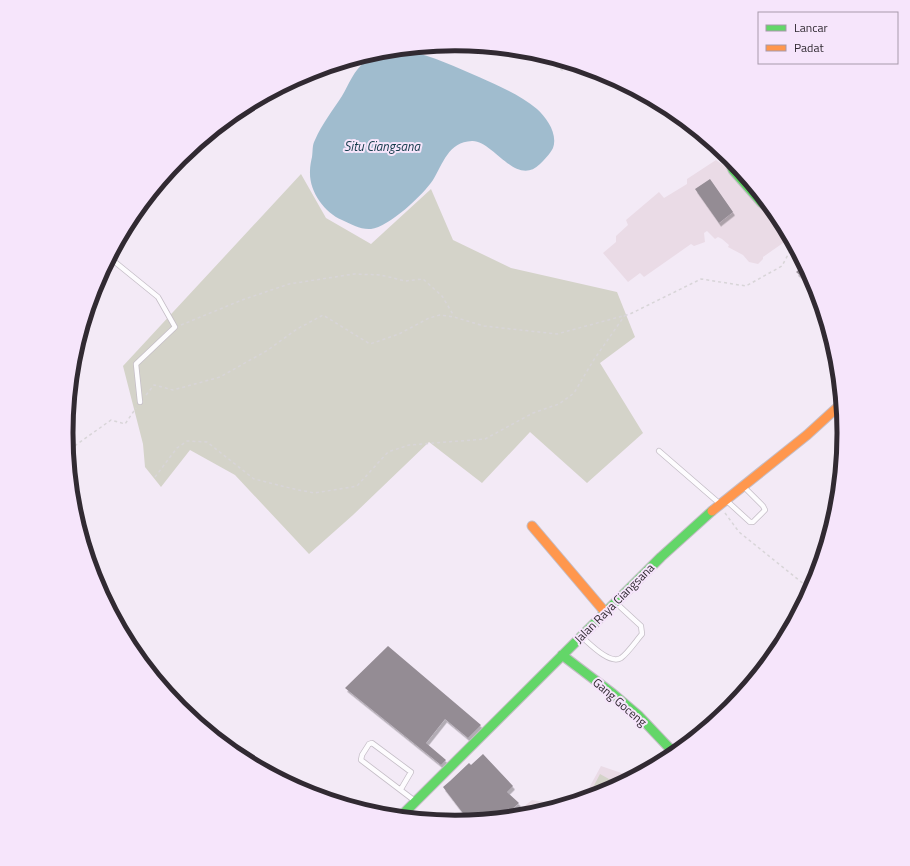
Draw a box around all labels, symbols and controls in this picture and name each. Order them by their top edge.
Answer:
legend [758,12,898,64]
text: Lancar [794,18,828,37]
text: Padat [794,38,824,57]
water label: Situ Ciangsana [344,136,421,156]
street label: Jalan Raya Ciangsana [569,558,659,648]
street label: Gang Goceng [589,673,651,731]

